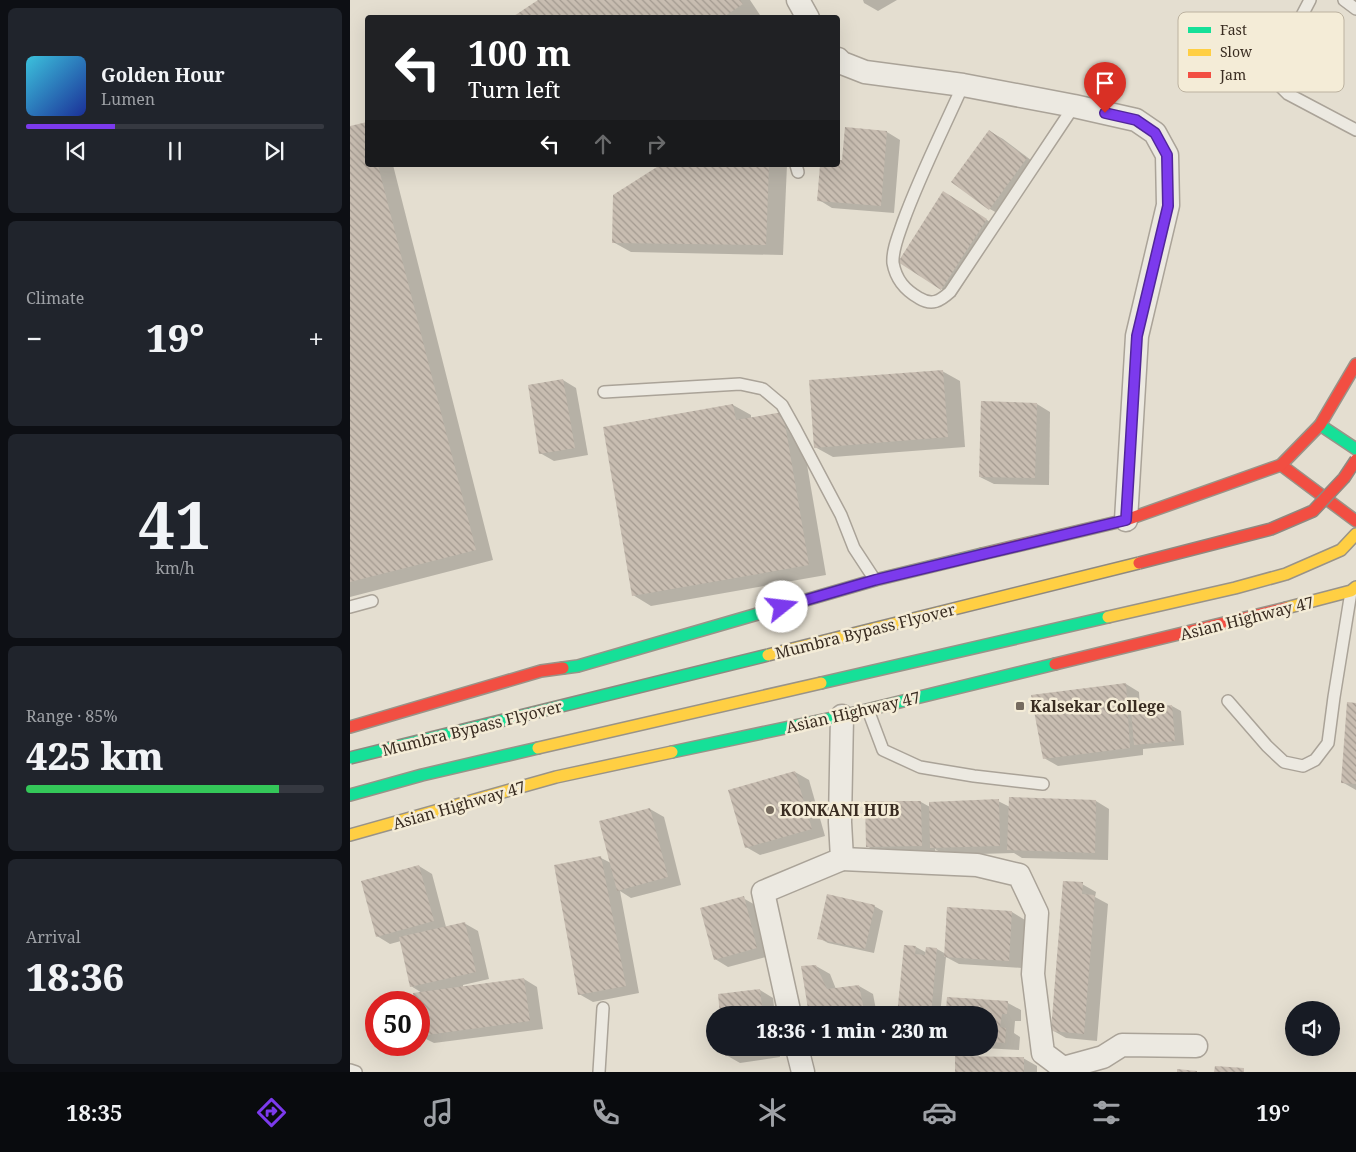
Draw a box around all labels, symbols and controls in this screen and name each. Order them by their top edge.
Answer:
legend [1178,12,1344,92]
text: Fast [1220,20,1247,39]
text: 100 m [468,29,571,76]
icon: left [385,35,450,100]
text: Slow [1220,42,1253,61]
text: Golden Hour [101,62,225,88]
pin [1084,62,1126,113]
text: Jam [1219,65,1246,84]
icon: arrive [1091,69,1119,97]
text: Turn left [468,74,560,104]
text: Lumen [101,88,155,110]
icon: left [536,130,564,158]
icon: ahead [589,130,617,158]
icon: right [642,130,670,158]
icon: previous [62,137,90,165]
icon: pause [161,137,189,165]
icon: next [260,137,288,165]
text: Climate [26,287,84,309]
text: 19° [146,311,204,363]
text: − [26,319,42,357]
text: + [308,319,324,357]
text: 41 [138,480,212,568]
text: km/h [155,557,195,579]
position arrow [755,580,807,632]
street label: Asian Highway 47 [1178,591,1316,645]
street label: Mumbra Bypass Flyover [773,598,958,664]
street label: Asian Highway 47 [784,686,922,738]
street label: Mumbra Bypass Flyover [380,695,565,761]
place label: Kalsekar College [1030,695,1165,717]
marker: Kalsekar College [1014,700,1026,712]
text: Range · 85% [26,705,118,727]
text: 425 km [26,729,164,781]
street label: Asian Highway 47 [390,775,528,834]
place label: KONKANI HUB [780,799,900,821]
marker: KONKANI HUB [764,804,776,816]
text: Arrival [26,926,81,948]
text: 18:36 [26,950,124,1002]
speed limit sign: 50 [365,991,430,1056]
map controls [1285,1001,1340,1056]
button: sound [1285,1001,1340,1056]
text: 18:36 · 1 min · 230 m [756,1018,948,1044]
icon: directions [254,1095,289,1130]
icon: music [421,1095,456,1130]
icon: phone [588,1095,623,1130]
icon: climate [755,1095,790,1130]
icon: car [922,1095,957,1130]
icon: filters [1089,1095,1124,1130]
text: 18:35 [66,1097,122,1127]
text: 19° [1256,1097,1290,1127]

